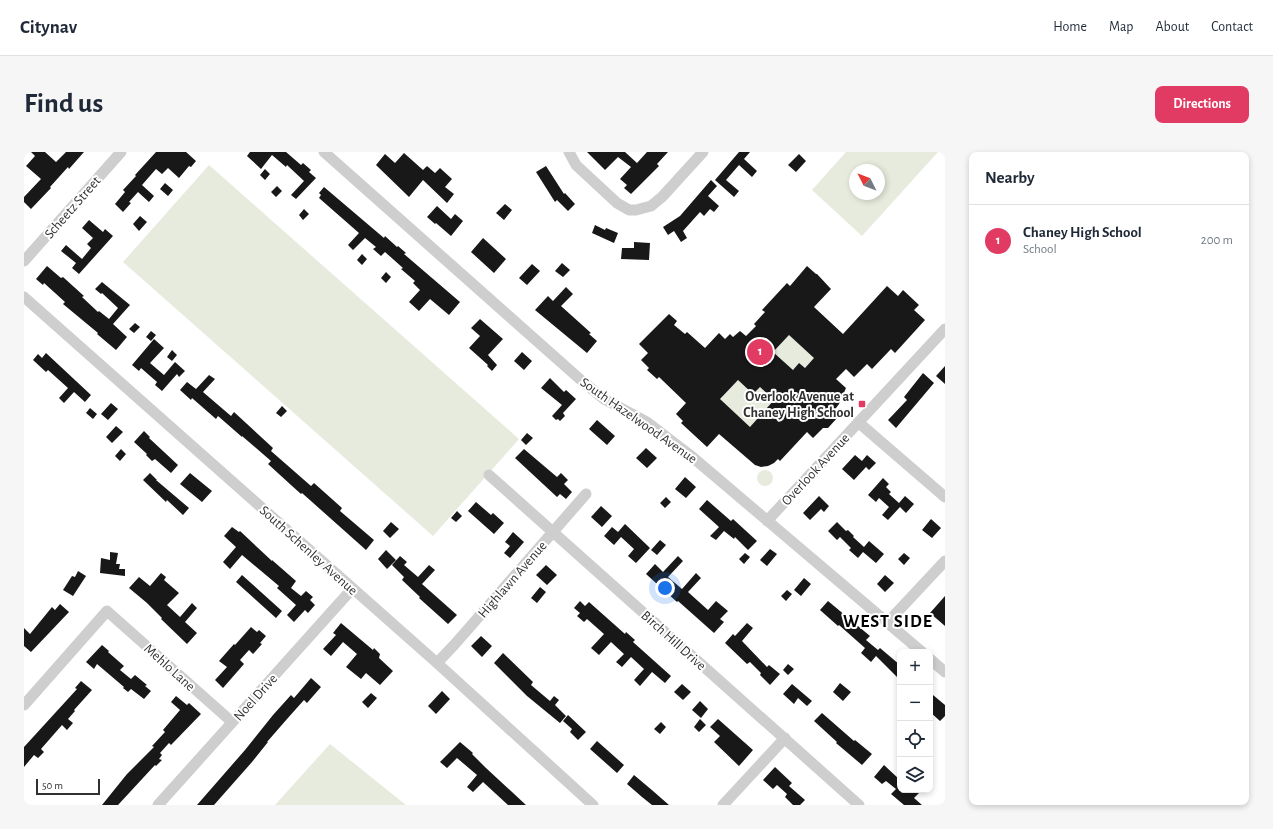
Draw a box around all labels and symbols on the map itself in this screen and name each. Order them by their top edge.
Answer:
north arrow [849,164,885,200]
street label: Scheetz Street [42,173,104,241]
pin: 1 [747,337,773,367]
street label: South Hazelwood Avenue [577,375,699,466]
place label: Overlook Avenue at Chaney High School [743,390,854,420]
marker: Overlook Avenue at Chaney High School [857,399,867,409]
street label: Overlook Avenue [779,431,852,508]
street label: South Schenley Avenue [257,503,360,598]
street label: Highlawn Avenue [476,539,550,621]
your location [655,578,675,598]
street label: Birch Hill Drive [638,608,708,673]
district label: WEST SIDE [843,613,933,631]
street label: Mehlo Lane [141,641,197,694]
street label: Noel Drive [231,672,280,724]
scale bar [36,777,100,796]

